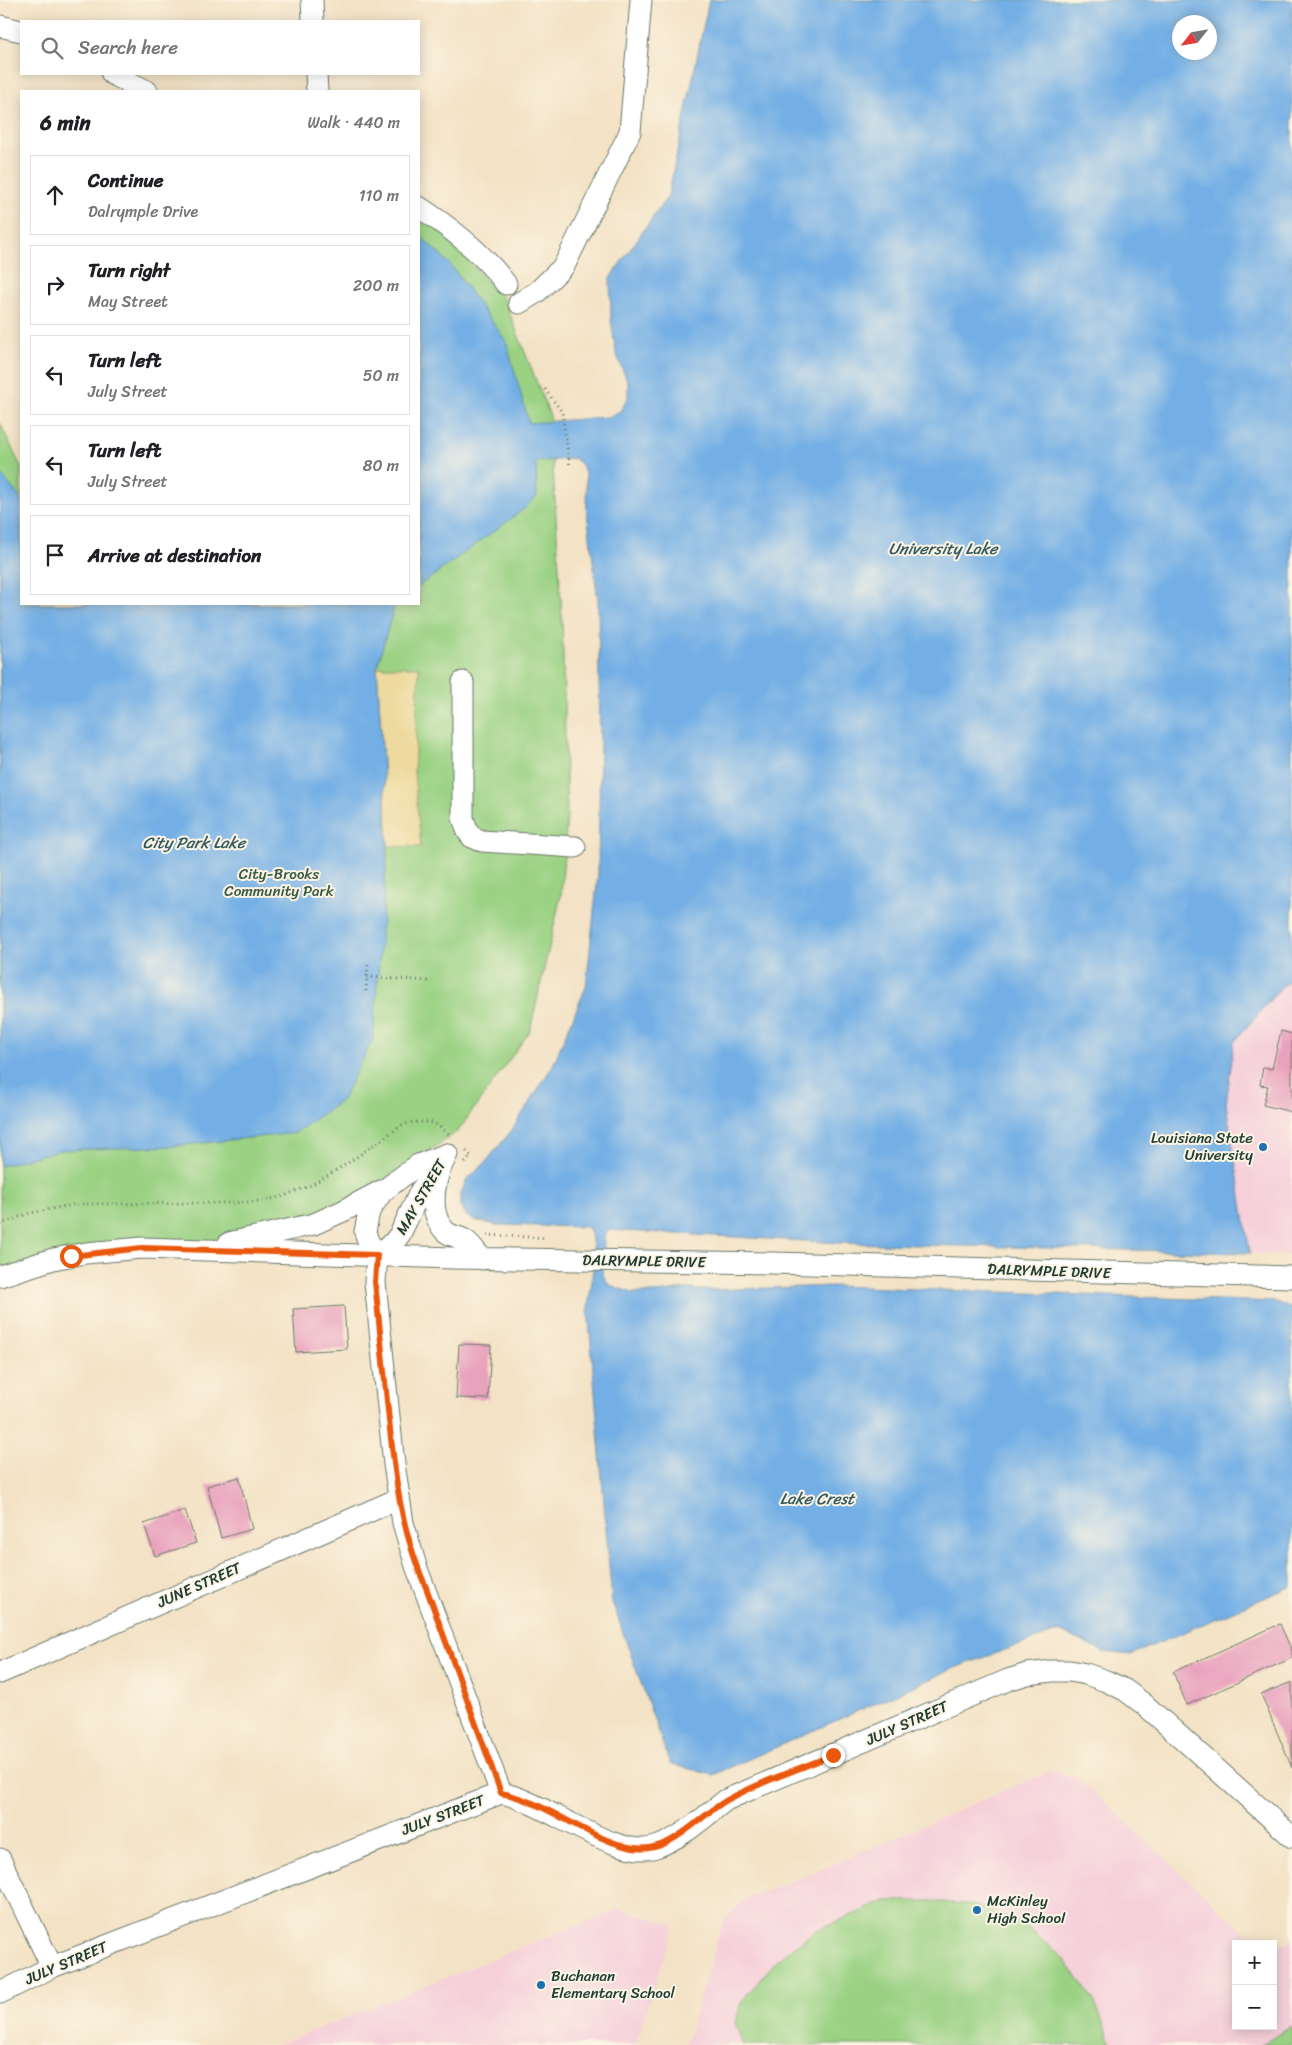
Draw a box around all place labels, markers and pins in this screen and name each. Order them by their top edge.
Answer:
place label: Louisiana State University [1151,1125,1253,1168]
marker: Louisiana State University [1257,1141,1269,1153]
place label: McKinley High School [987,1888,1066,1931]
marker: McKinley High School [971,1904,983,1916]
place label: Buchanan Elementary School [551,1963,676,2006]
marker: Buchanan Elementary School [535,1979,547,1991]

